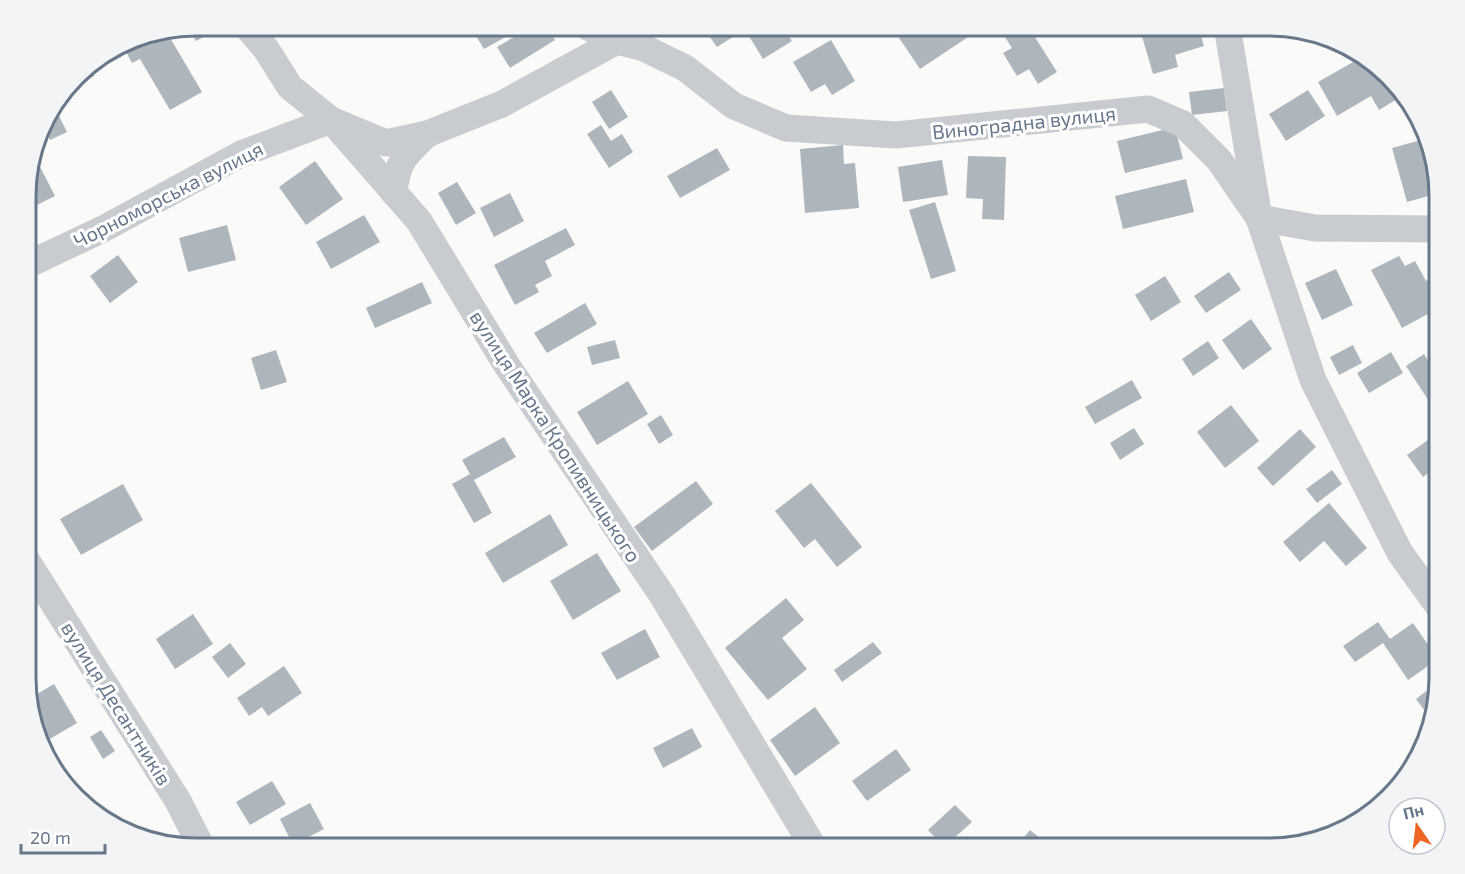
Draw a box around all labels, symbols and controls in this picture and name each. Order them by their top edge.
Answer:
street label: Виноградна вулиця [931,100,1117,145]
street label: Чорноморська вулиця [69,136,267,253]
street label: вулиця Марка Кропивницького [465,306,646,567]
street label: вулиця Десантників [56,617,177,790]
north arrow [1387,796,1447,856]
text: Пн [1401,799,1426,823]
scale bar [21,817,105,855]
text: 20 m [30,826,71,848]

